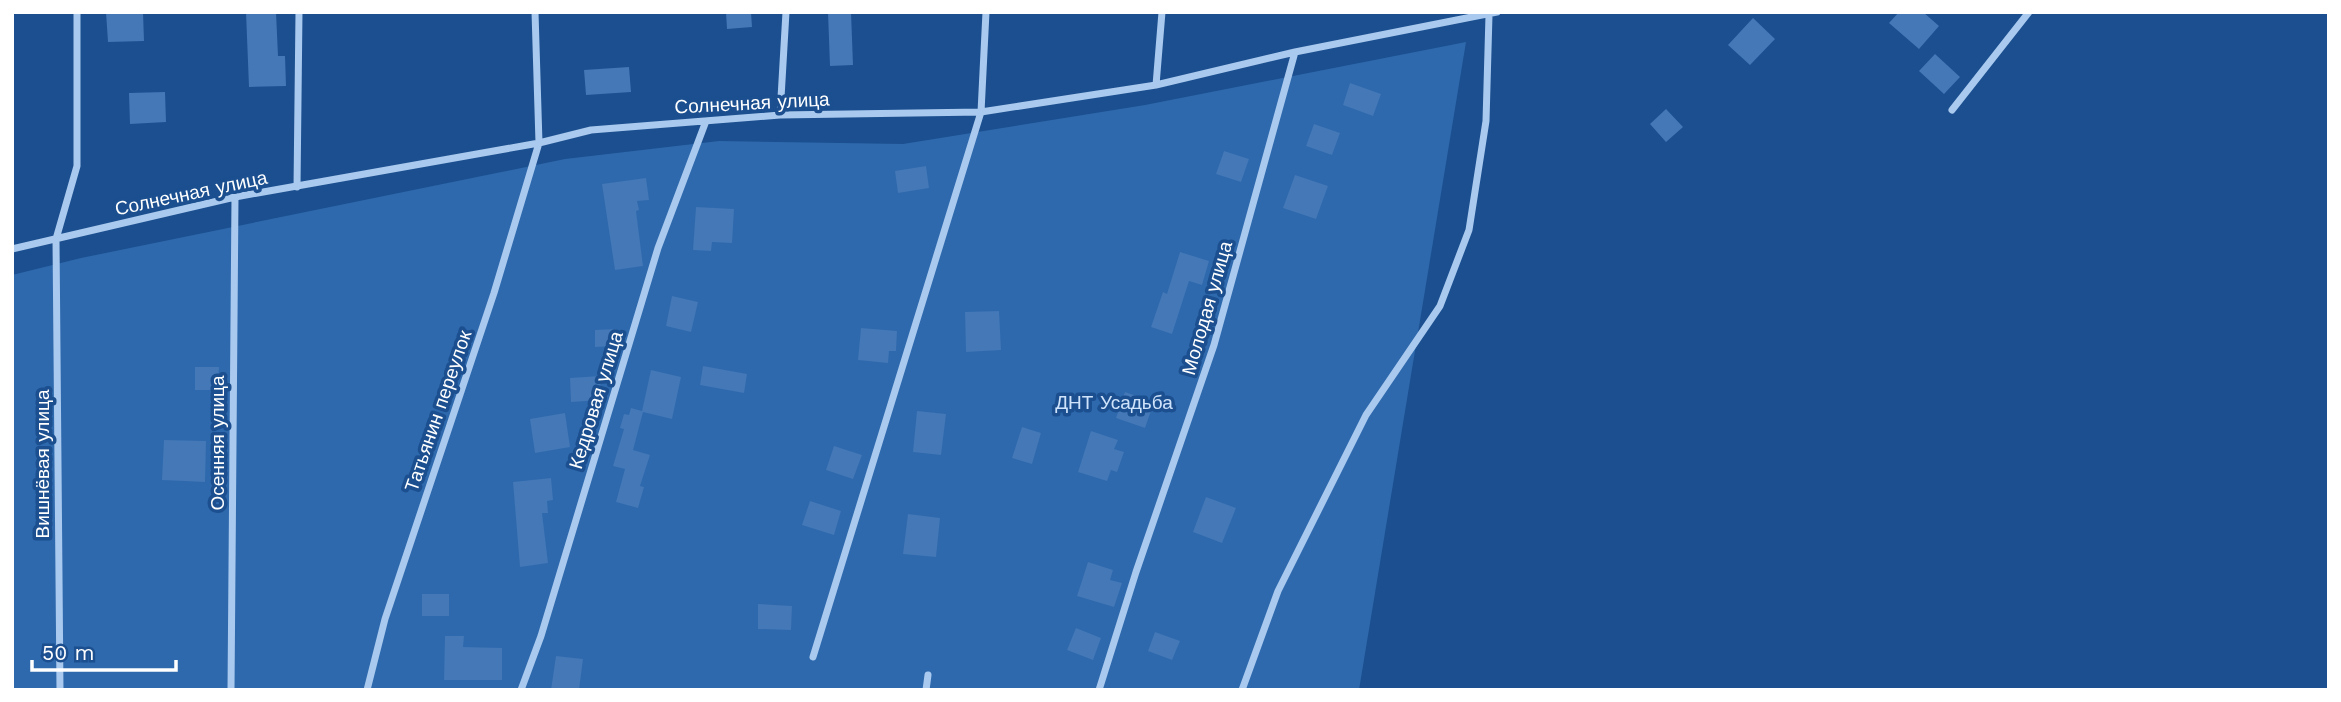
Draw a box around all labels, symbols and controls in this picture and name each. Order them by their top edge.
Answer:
street label: Солнечная улица [674,87,831,119]
street label: Солнечная улица [113,166,270,220]
street label: Молодая улица [1177,238,1237,378]
street label: Татьянин переулок [400,327,477,495]
street label: Кедровая улица [564,328,628,472]
street label: Осенняя улица [206,375,229,511]
street label: Вишнёвая улица [31,389,54,539]
park label: ДНТ Усадьба [1055,391,1173,414]
scale bar [32,628,175,672]
text: 50 m [42,640,94,665]

